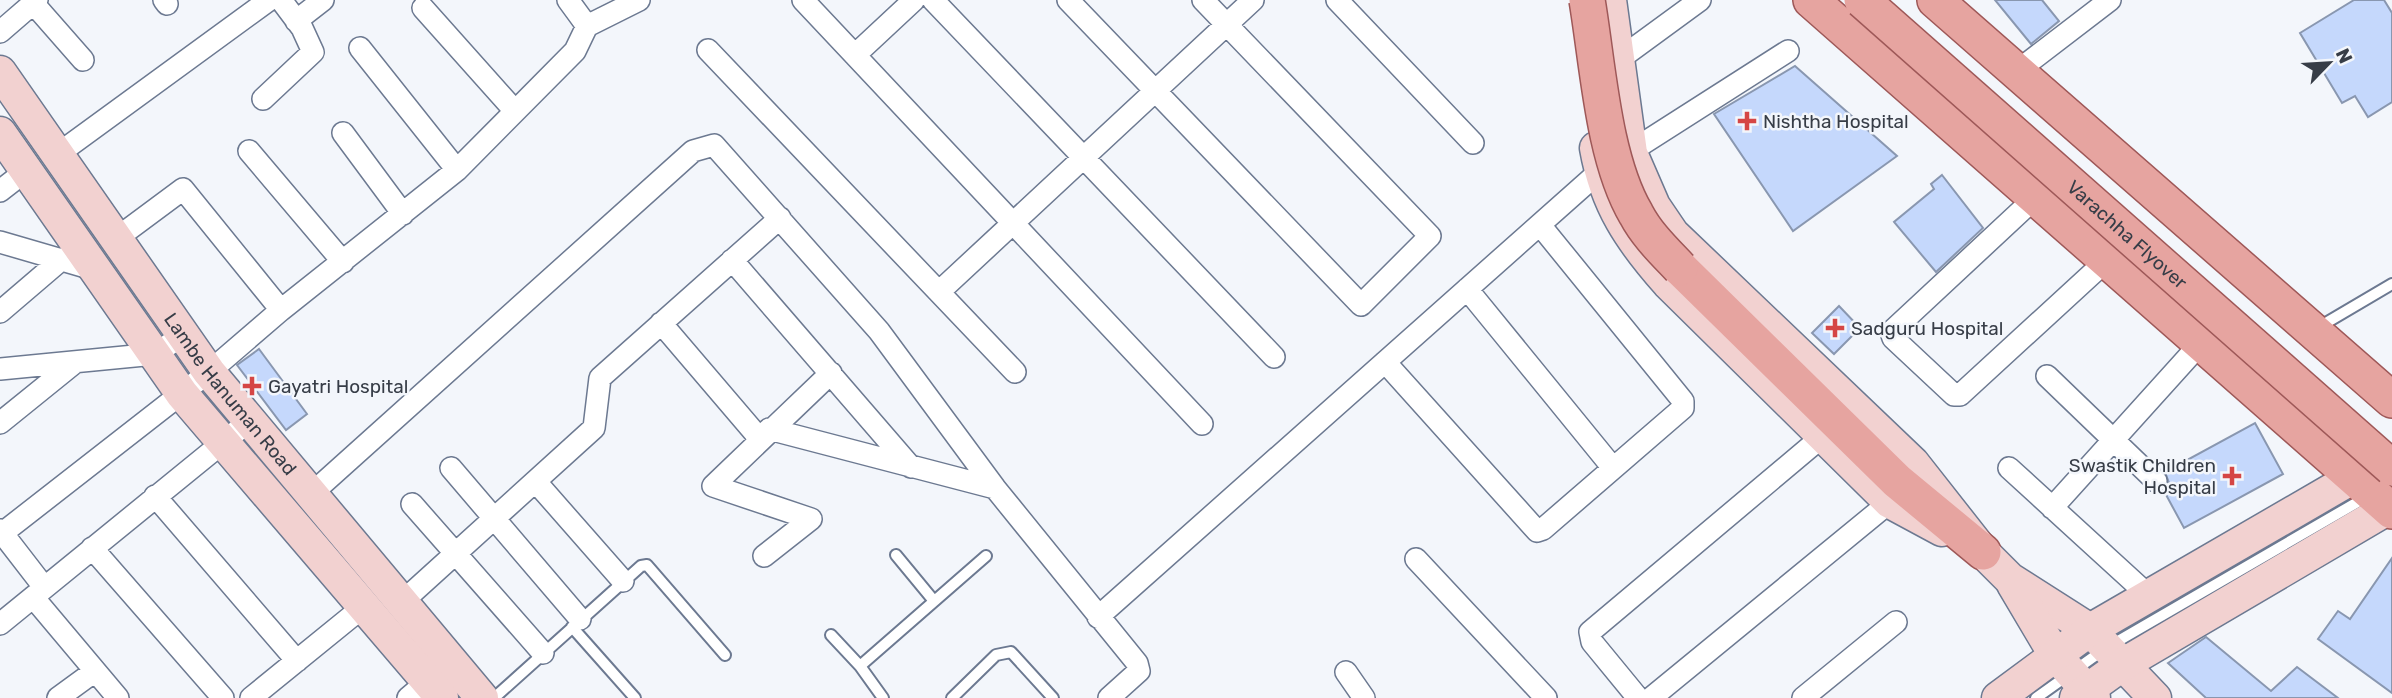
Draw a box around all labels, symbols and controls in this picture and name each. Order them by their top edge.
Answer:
north arrow [2294,28,2364,98]
text: N [2331,45,2357,67]
place label: Nishtha Hospital [1763,110,1909,133]
marker: Nishtha Hospital [1737,111,1757,131]
street label: Varachha Flyover [2062,175,2193,294]
street label: Lambe Hanuman Road [160,308,302,479]
place label: Sadguru Hospital [1851,317,2003,340]
marker: Sadguru Hospital [1825,318,1845,338]
place label: Gayatri Hospital [268,375,408,398]
marker: Gayatri Hospital [242,376,262,396]
place label: Swastik Children Hospital [2069,454,2216,499]
marker: Swastik Children Hospital [2222,466,2242,486]

